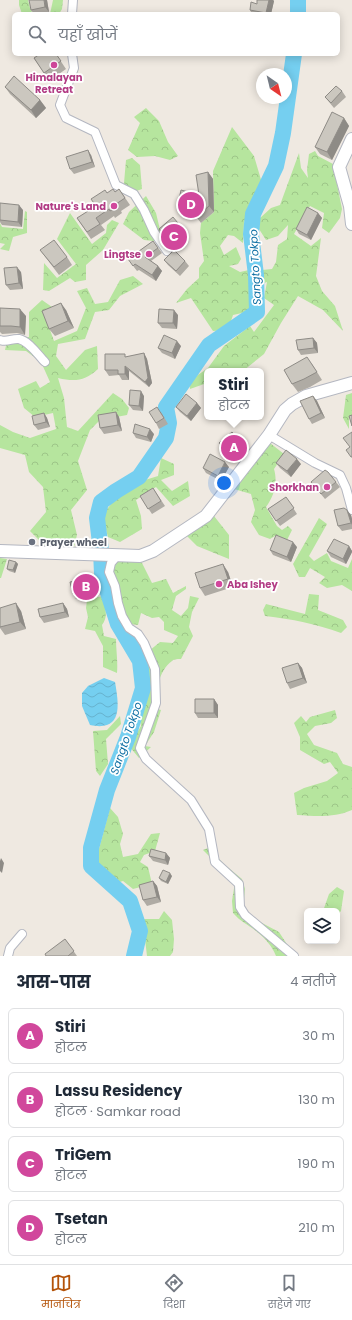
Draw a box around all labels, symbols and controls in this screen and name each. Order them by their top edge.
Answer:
search box [12,12,340,56]
icon: search [26,23,48,45]
text: यहाँ खोजें [58,24,117,45]
marker: Himalayan Retreat [49,60,59,70]
north arrow [256,68,292,104]
place label: Himalayan Retreat [25,70,83,97]
pin: D [178,190,204,220]
place label: Nature's Land [35,199,106,214]
marker: Nature's Land [109,201,119,211]
pin: C [161,222,187,252]
water label: Sangto Tokpo [245,229,265,305]
place label: Lingtse [104,247,141,262]
marker: Lingtse [144,249,154,259]
popup [204,368,264,420]
text: Stiri [218,374,249,395]
text: होटल [218,396,250,415]
pin: A [221,433,247,463]
your location [214,473,234,493]
place label: Shorkhan [269,480,319,495]
marker: Shorkhan [322,482,332,492]
place label: Prayer wheel [40,535,107,550]
marker: Prayer wheel [27,537,37,547]
pin: B [73,572,99,602]
place label: Aba Ishey [227,577,278,592]
marker: Aba Ishey [214,579,224,589]
water label: Sangto Tokpo [106,700,146,776]
map controls [304,908,340,944]
button: layers [304,908,340,944]
text: आस-पास [16,970,91,994]
text: 4 नतीजे [290,972,336,991]
text: Stiri [55,1016,86,1037]
text: A [25,1026,35,1045]
text: 30 m [302,1026,335,1045]
text: होटल [55,1038,87,1057]
text: Lassu Residency [55,1080,182,1101]
text: B [26,1090,34,1109]
text: 130 m [298,1090,335,1109]
text: होटल · Samkar road [55,1102,181,1121]
text: TriGem [55,1144,111,1165]
text: C [25,1154,35,1173]
text: 190 m [298,1154,335,1173]
text: होटल [55,1166,87,1185]
text: Tsetan [55,1208,108,1229]
text: D [25,1218,35,1237]
text: 210 m [298,1218,335,1237]
text: होटल [55,1230,87,1249]
tab: मानचित्र [41,1272,81,1313]
tab: दिशा [163,1272,185,1313]
tab: सहेजे गए [268,1272,311,1313]

